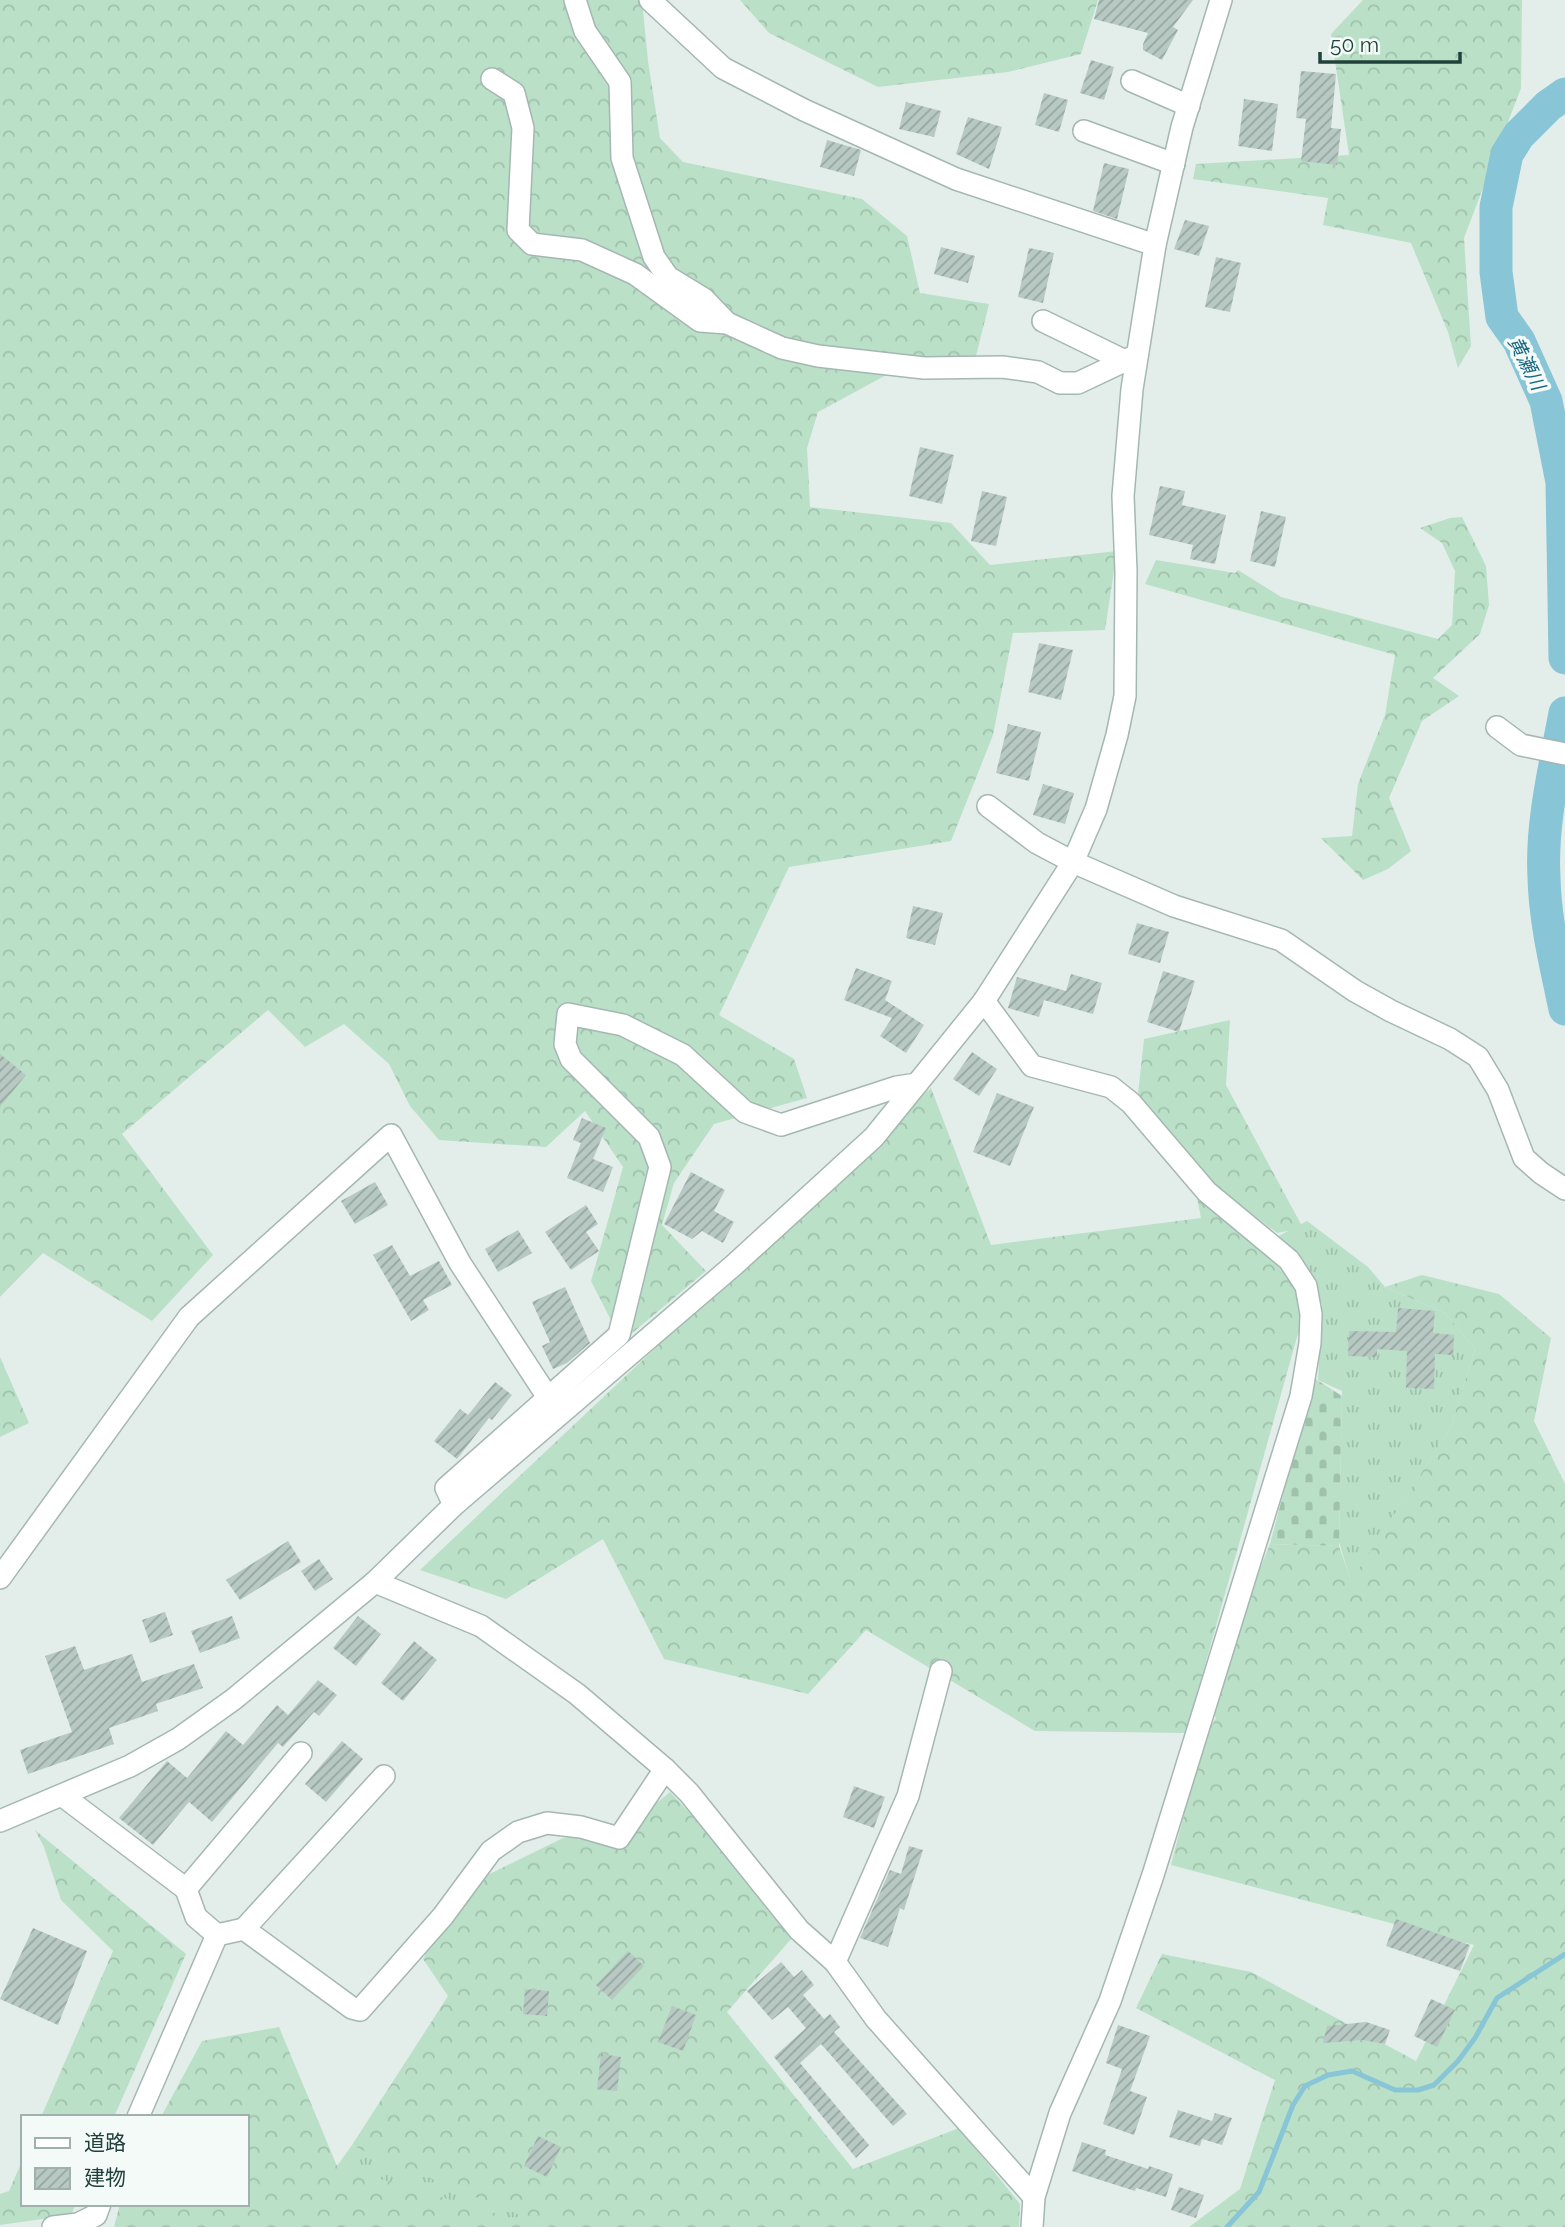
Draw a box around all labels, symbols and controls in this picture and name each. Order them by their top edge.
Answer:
scale bar [1320,21,1460,65]
text: 50 m [1330,32,1379,57]
water label: 黄瀬川 [1504,333,1551,395]
legend [21,2115,248,2206]
text: 道路 [84,2130,126,2155]
text: 建物 [84,2165,126,2190]

